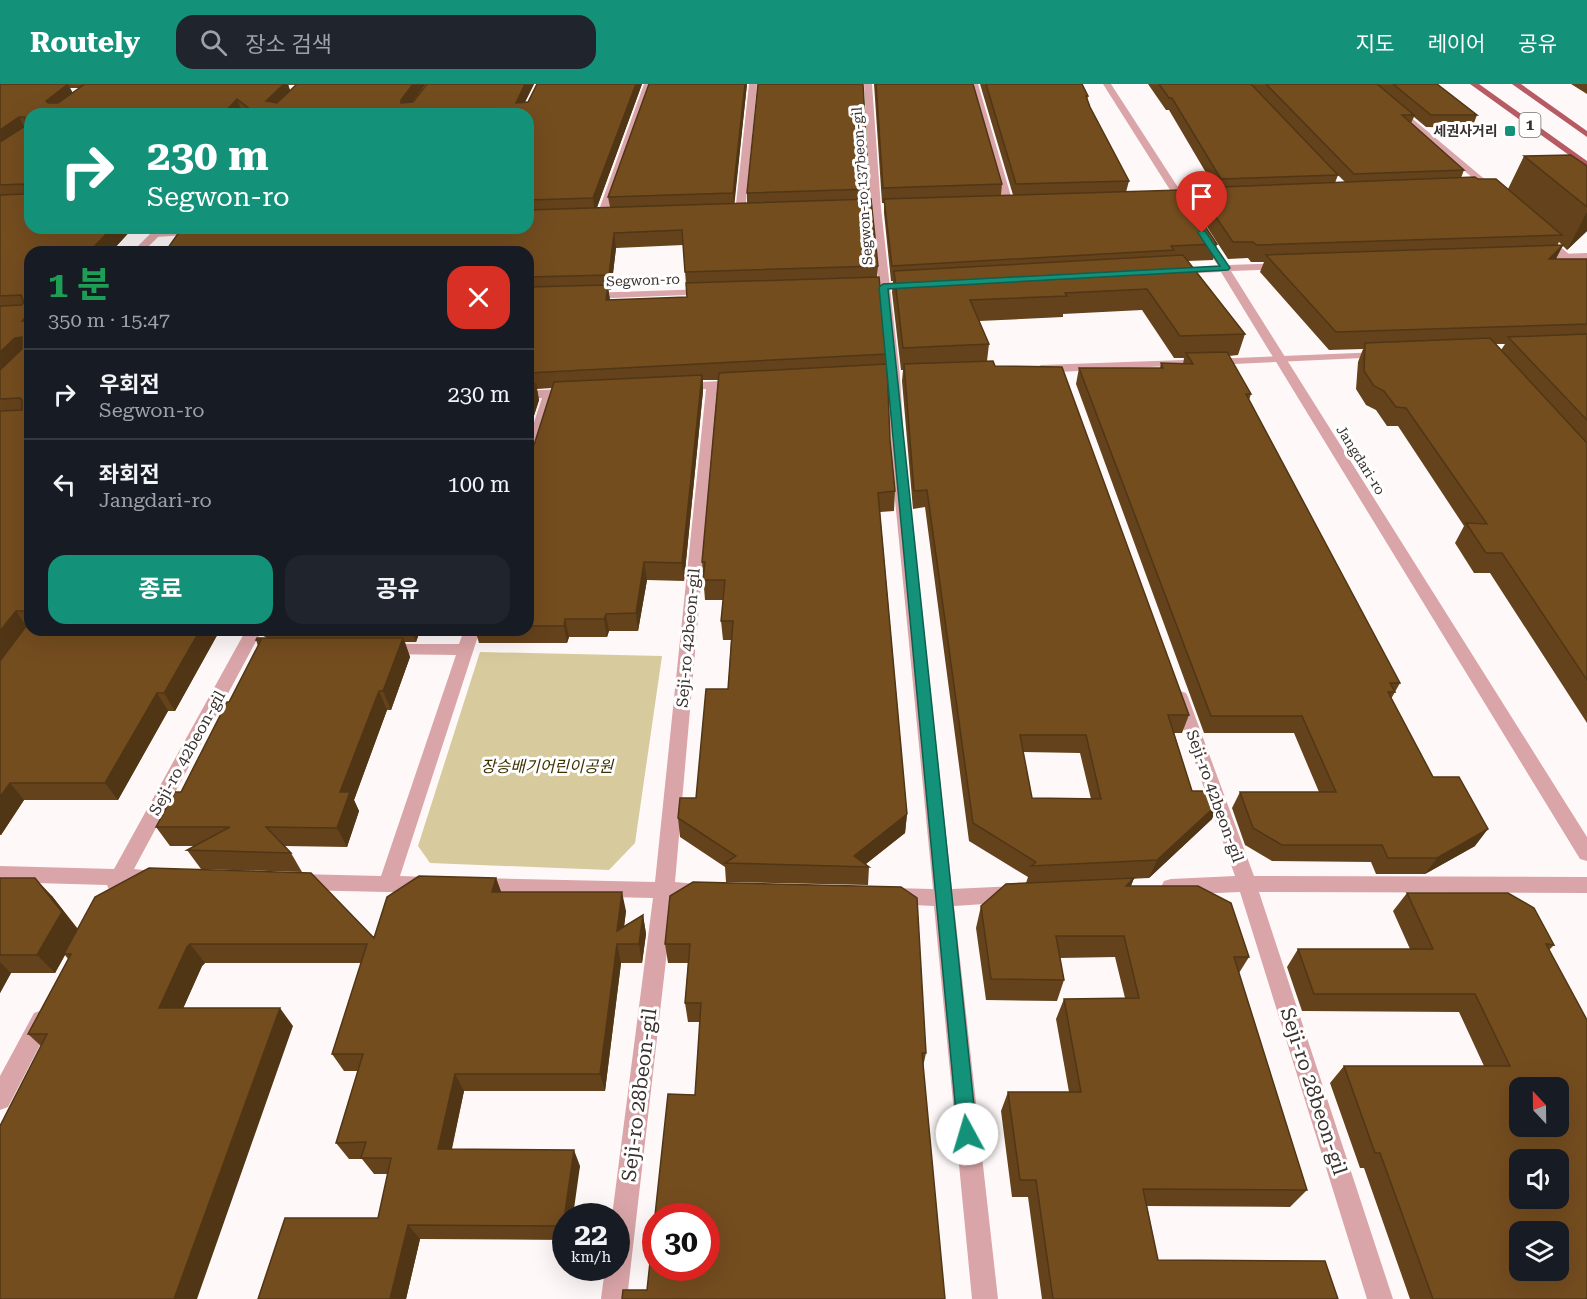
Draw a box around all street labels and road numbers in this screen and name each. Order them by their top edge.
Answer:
street label: Segwon-ro 137beon-gil [848,106,876,266]
road number: 1 [1520,113,1540,137]
street label: Segwon-ro [606,271,680,289]
street label: Jangdari-ro [1333,422,1389,498]
street label: Seji-ro 42beon-gil [672,568,704,708]
street label: Seji-ro 42beon-gil [145,687,229,819]
street label: Seji-ro 42beon-gil [1182,727,1248,865]
street label: Seji-ro 28beon-gil [1276,1004,1352,1178]
street label: Seji-ro 28beon-gil [616,1007,662,1183]

